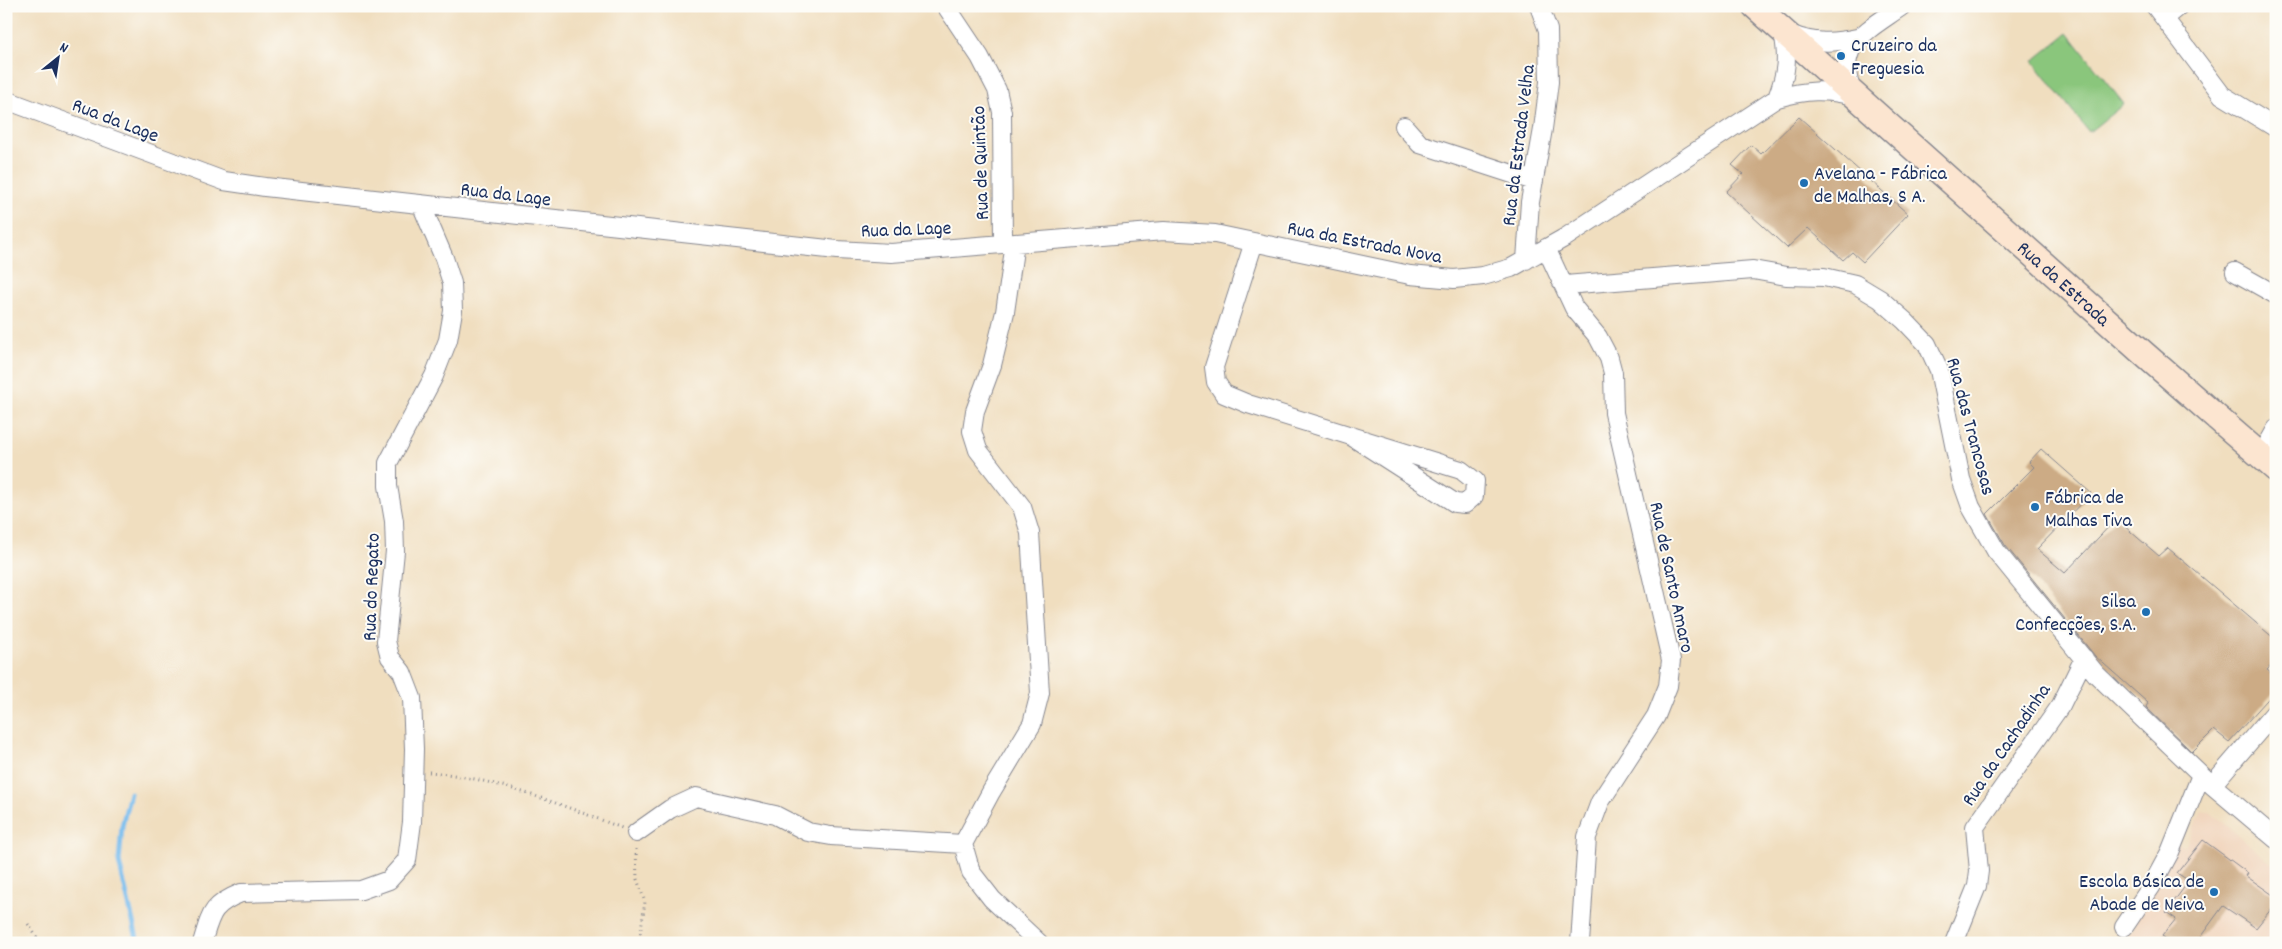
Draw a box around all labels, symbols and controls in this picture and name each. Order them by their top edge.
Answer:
north arrow [32,32,82,82]
place label: Cruzeiro da Freguesia [1851,33,1937,84]
text: N [56,38,72,59]
marker: Cruzeiro da Freguesia [1835,50,1847,62]
street label: Rua da Estrada Velha [1496,62,1544,228]
street label: Rua da Lage [68,92,163,151]
street label: Rua de Quintão [966,105,998,221]
place label: Avelana - Fábrica de Malhas, S A. [1814,161,1947,212]
street label: Rua da Lage [459,177,553,215]
marker: Avelana - Fábrica de Malhas, S A. [1798,177,1810,189]
street label: Rua da Lage [860,215,952,247]
street label: Rua da Estrada Nova [1285,215,1445,273]
street label: Rua da Estrada [2010,236,2115,335]
street label: Rua das Trancosas [1937,355,2001,499]
place label: Fábrica de Malhas Tiva [2045,485,2132,536]
street label: Rua de Santo Amaro [1640,500,1700,656]
marker: Fábrica de Malhas Tiva [2029,501,2041,513]
street label: Rua do Regato [357,532,389,642]
place label: Silsa Confecções, S.A. [2015,589,2137,640]
marker: Silsa Confecções, S.A. [2140,606,2152,618]
street label: Rua da Cachadinha [1956,678,2059,813]
place label: Escola Básica de Abade de Neiva [2079,869,2205,920]
marker: Escola Básica de Abade de Neiva [2208,886,2220,898]

